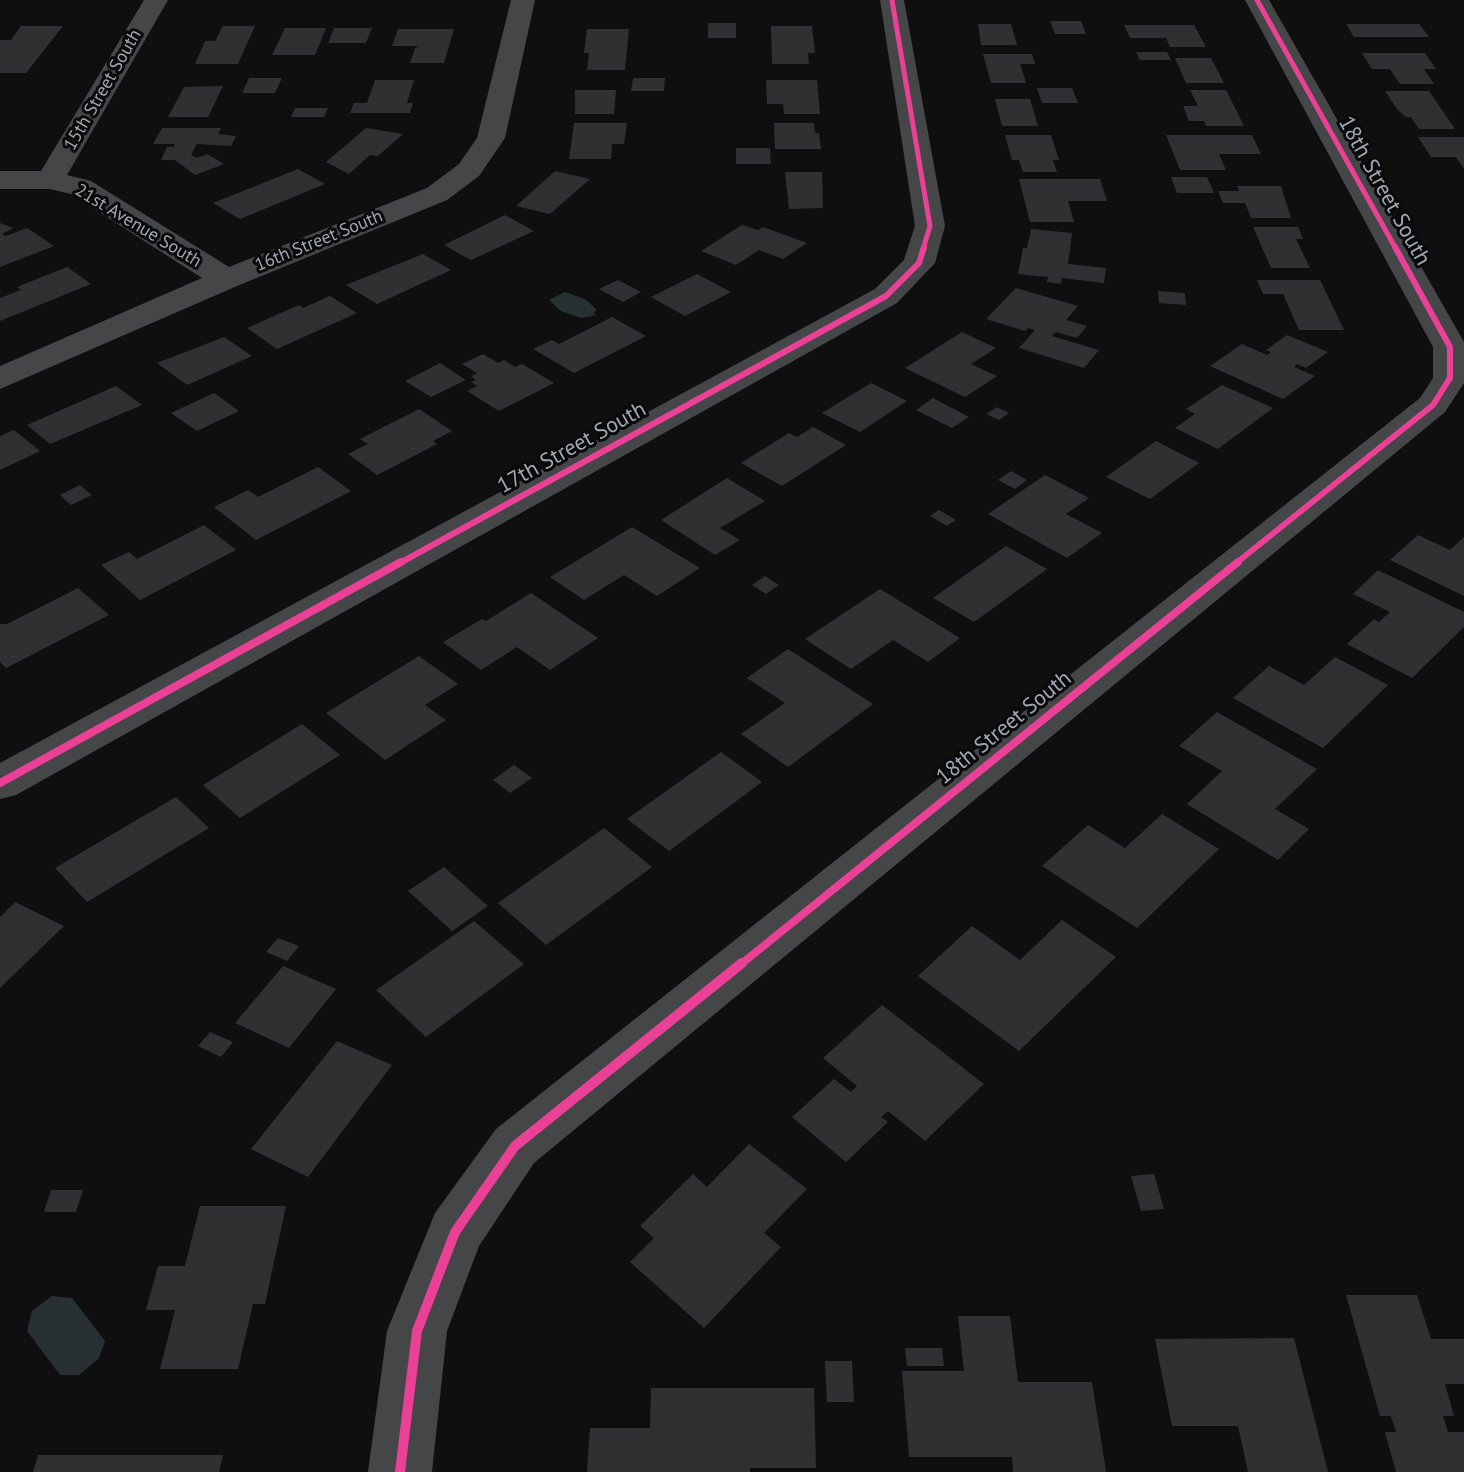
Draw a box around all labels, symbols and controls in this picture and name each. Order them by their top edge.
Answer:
street label: 15th Street South [60,26,146,154]
street label: 18th Street South [1332,112,1436,270]
street label: 21st Avenue South [71,180,205,272]
street label: 16th Street South [252,206,386,276]
street label: 17th Street South [493,396,651,500]
street label: 18th Street South [931,665,1077,791]

